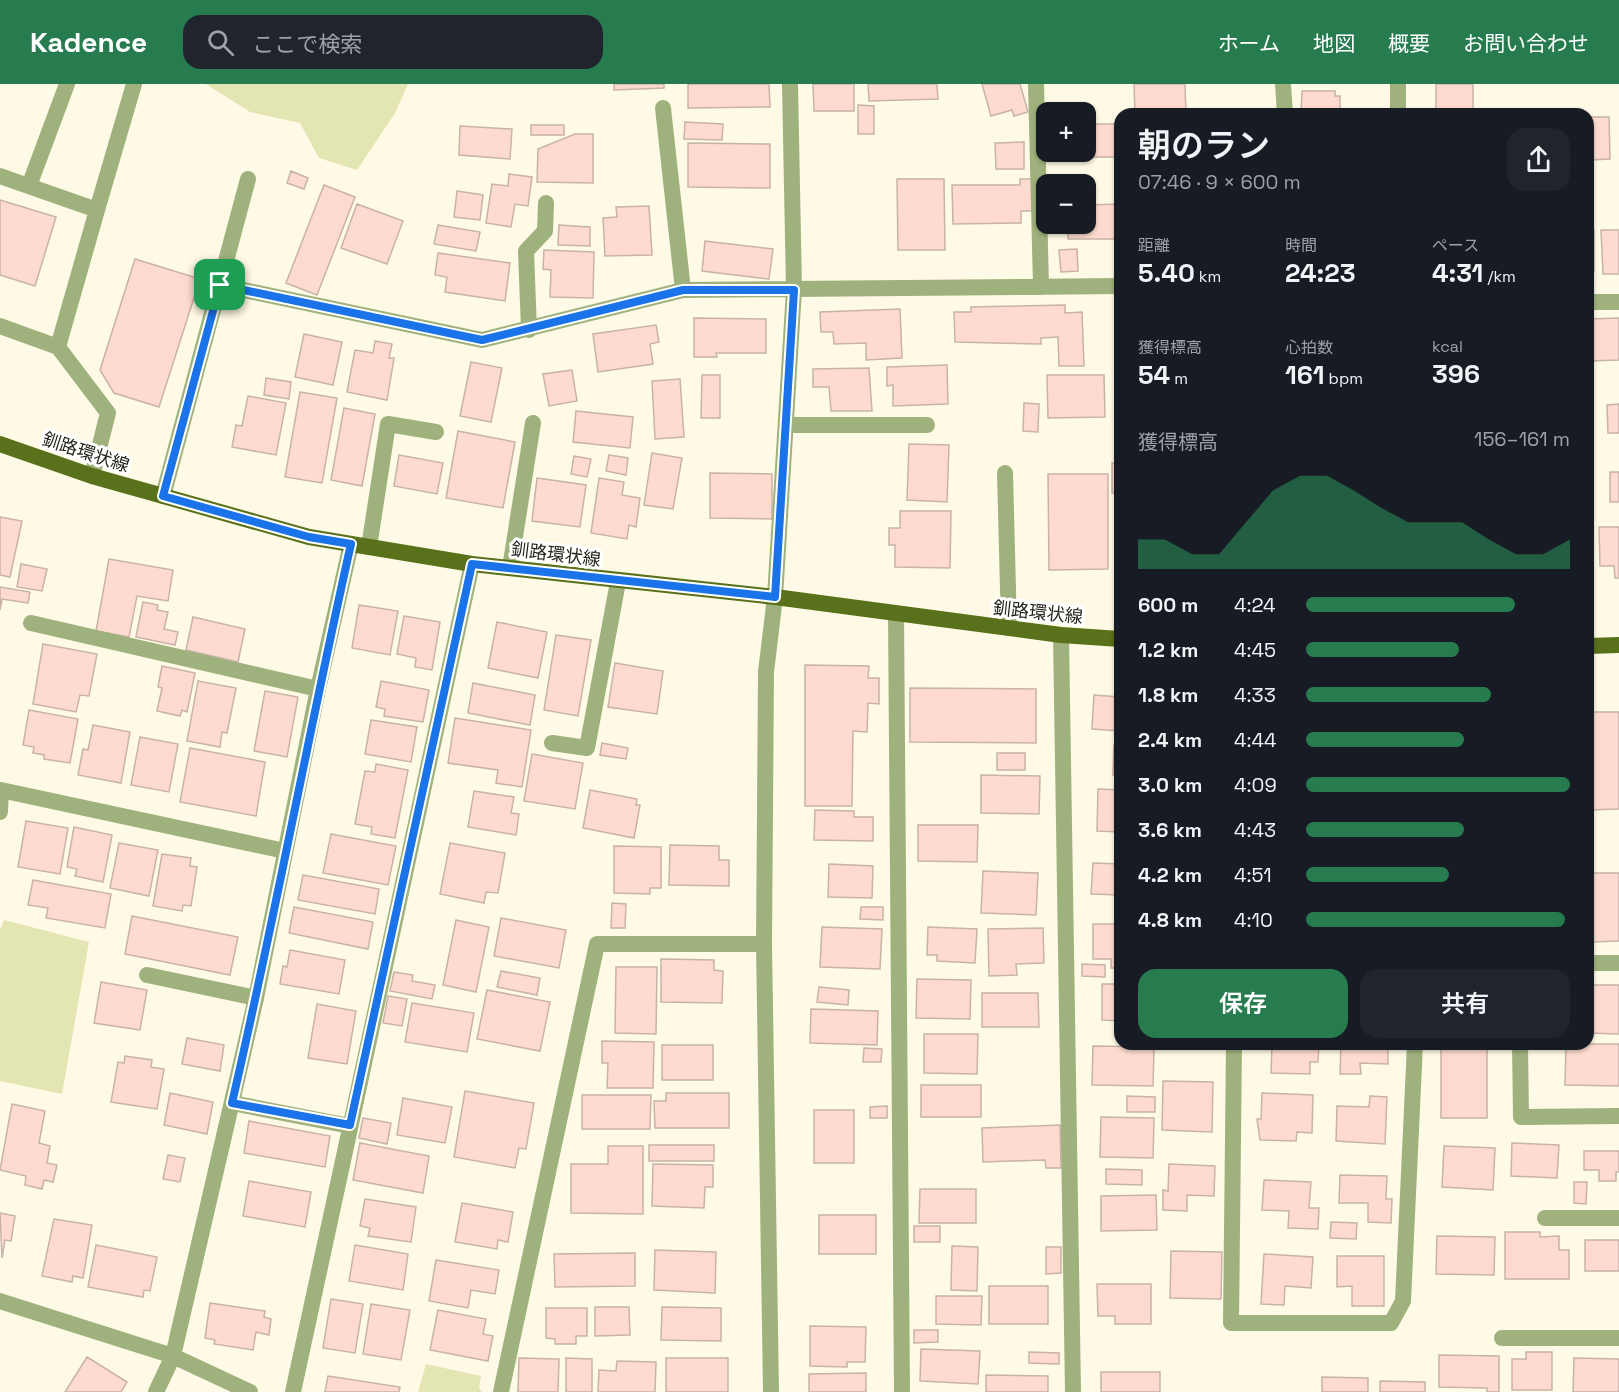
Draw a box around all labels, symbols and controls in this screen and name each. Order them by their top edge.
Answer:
search box [183,15,603,69]
text: Kadence [30,24,147,60]
icon: search [204,26,237,59]
text: ここで検索 [252,30,362,58]
text: ホーム [1218,30,1280,57]
text: 地図 [1313,30,1355,57]
text: 概要 [1388,30,1430,57]
text: お問い合わせ [1463,30,1589,57]
map controls [1036,102,1096,234]
button: + [1036,102,1096,162]
text: 朝のラン [1138,125,1270,167]
button: share [1507,128,1570,191]
text: 07:46 · 9 × 600 m [1138,169,1301,195]
button: − [1036,174,1096,234]
text: 距離 [1138,235,1170,256]
text: 時間 [1285,235,1317,256]
text: ペース [1432,235,1479,256]
text: 5.40 [1138,256,1195,290]
text: 24:23 [1285,256,1356,290]
text: 4:31 [1432,256,1483,290]
pin [194,259,245,310]
text: km [1195,266,1221,287]
text: /km [1483,266,1516,287]
icon: arrive [203,268,236,301]
text: kcal [1432,336,1463,357]
text: 獲得標高 [1138,337,1202,358]
text: 心拍数 [1285,337,1333,358]
text: 396 [1432,357,1480,391]
text: 54 [1138,358,1170,392]
text: 161 [1285,358,1324,392]
text: m [1170,368,1188,389]
text: bpm [1324,368,1363,389]
text: 156–161 m [1474,426,1570,452]
street label: 釧路環状線 [40,427,132,477]
text: 獲得標高 [1138,429,1218,455]
street label: 釧路環状線 [510,537,602,571]
text: 600 m [1138,592,1198,618]
text: 4:24 [1234,592,1276,618]
street label: 釧路環状線 [992,596,1084,628]
text: 1.2 km [1138,637,1198,663]
text: 4:45 [1234,637,1276,663]
text: 1.8 km [1138,682,1198,708]
text: 4:33 [1234,682,1276,708]
text: 2.4 km [1138,727,1202,753]
text: 4:44 [1234,727,1277,753]
text: 3.0 km [1138,772,1202,798]
text: 4:09 [1234,772,1277,798]
text: 3.6 km [1138,817,1202,843]
text: 4:43 [1234,817,1276,843]
text: 4.2 km [1138,862,1202,888]
text: 4:51 [1234,862,1272,888]
text: 4.8 km [1138,907,1202,933]
text: 4:10 [1234,907,1273,933]
button: 保存 [1138,969,1348,1038]
button: 共有 [1360,969,1570,1038]

